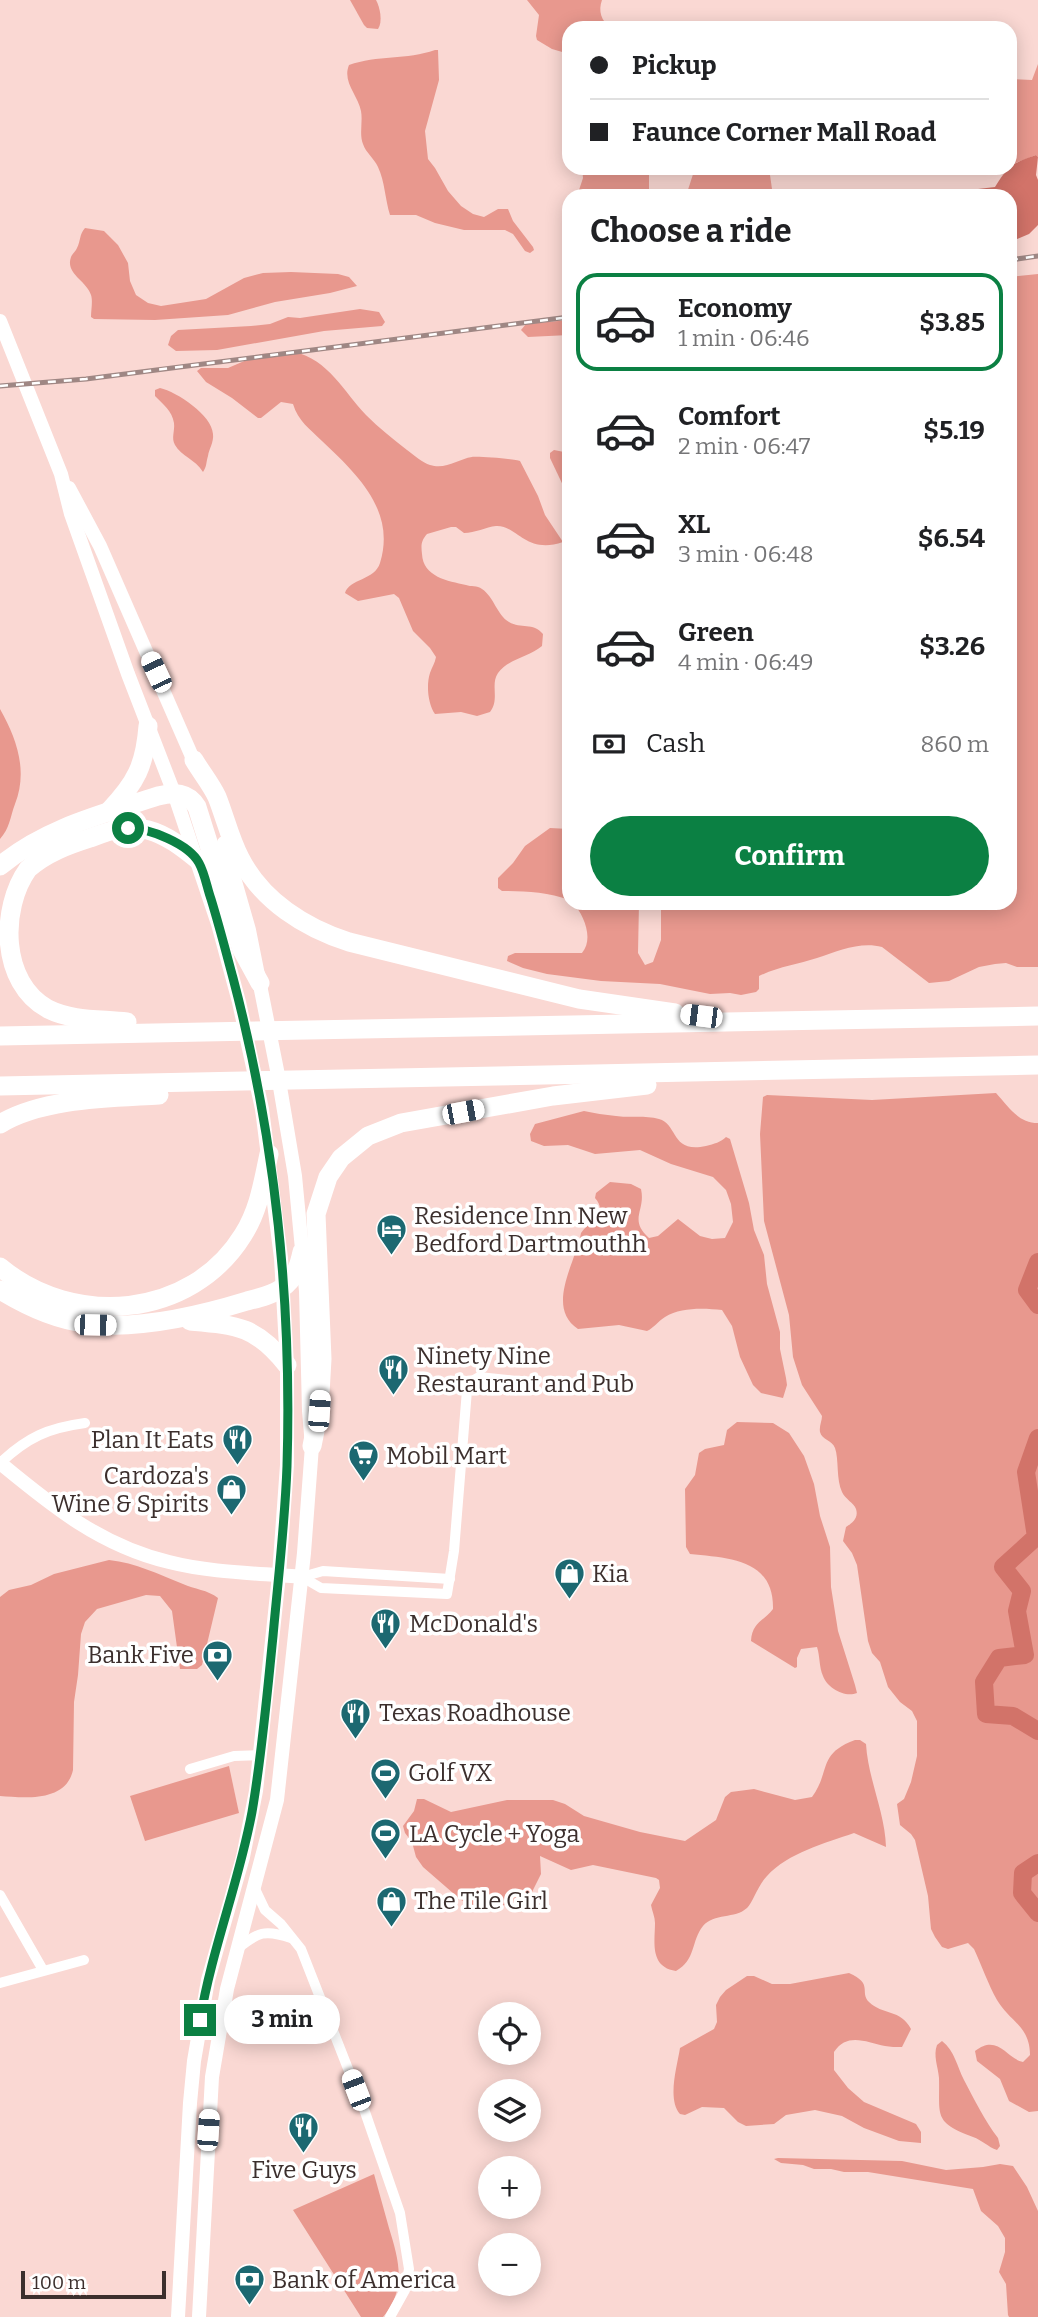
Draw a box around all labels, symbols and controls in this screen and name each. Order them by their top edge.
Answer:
text: Pickup [632,50,717,81]
text: Faunce Corner Mall Road [632,117,936,148]
text: Choose a ride [590,212,791,250]
icon: car [594,291,657,354]
text: Economy [678,293,792,324]
text: $3.85 [919,307,985,338]
text: 1 min · 06:46 [678,324,809,352]
icon: car [594,399,657,462]
text: Comfort [678,401,781,432]
text: $5.19 [923,415,985,446]
text: 2 min · 06:47 [678,432,810,460]
icon: car [594,507,657,570]
text: XL [678,509,710,540]
text: $6.54 [918,523,985,554]
text: 3 min · 06:48 [678,540,813,568]
icon: car [594,615,657,678]
text: Green [678,617,754,648]
text: $3.26 [919,631,985,662]
text: 4 min · 06:49 [678,648,813,676]
car [138,649,175,695]
icon: cash [590,725,628,763]
text: Cash [646,728,705,759]
text: 860 m [920,730,989,758]
route start [112,812,144,844]
button: Confirm [590,816,989,896]
car [679,1003,724,1029]
car [441,1098,486,1126]
place label: Residence Inn New Bedford Dartmouthh [414,1202,647,1258]
hotel icon: Residence Inn New Bedford Dartmouthh [374,1213,408,1257]
car [74,1314,117,1336]
place label: Ninety Nine Restaurant and Pub [416,1342,634,1398]
restaurant icon: Ninety Nine Restaurant and Pub [376,1353,410,1397]
car [308,1389,331,1433]
restaurant icon: Plan It Eats [220,1423,254,1467]
place label: Plan It Eats [91,1426,214,1454]
supermarket icon: Mobil Mart [346,1439,380,1483]
place label: Mobil Mart [386,1442,507,1470]
place label: Cardoza's Wine & Spirits [51,1462,209,1518]
shop icon: Cardoza's Wine & Spirits [215,1473,249,1517]
shop icon: Kia [552,1557,586,1601]
place label: Kia [592,1560,629,1588]
restaurant icon: McDonald's [369,1607,403,1651]
place label: McDonald's [409,1610,538,1638]
bank icon: Bank Five [200,1638,234,1682]
place label: Bank Five [87,1641,194,1669]
restaurant icon: Texas Roadhouse [339,1696,373,1740]
place label: Texas Roadhouse [379,1699,571,1727]
sports icon: Golf VX [368,1756,402,1800]
place label: Golf VX [408,1759,493,1787]
sports icon: LA Cycle + Yoga [369,1817,403,1861]
place label: LA Cycle + Yoga [409,1820,580,1848]
shop icon: The Tile Girl [374,1884,408,1928]
place label: The Tile Girl [414,1887,548,1915]
callout: 3 min [224,1996,340,2044]
map controls [478,2002,541,2296]
button: locate [478,2002,541,2065]
route end [184,2004,216,2036]
text: 3 min [251,2005,313,2033]
car [339,2067,374,2113]
button: layers [478,2079,541,2142]
car [197,2108,220,2152]
restaurant icon: Five Guys [287,2111,321,2155]
place label: Five Guys [251,2156,357,2184]
button: + [478,2156,541,2219]
button: − [478,2233,541,2296]
bank icon: Bank of America [232,2263,266,2307]
place label: Bank of America [272,2266,456,2294]
scale bar [21,2268,166,2300]
text: 100 m [32,2271,86,2294]

